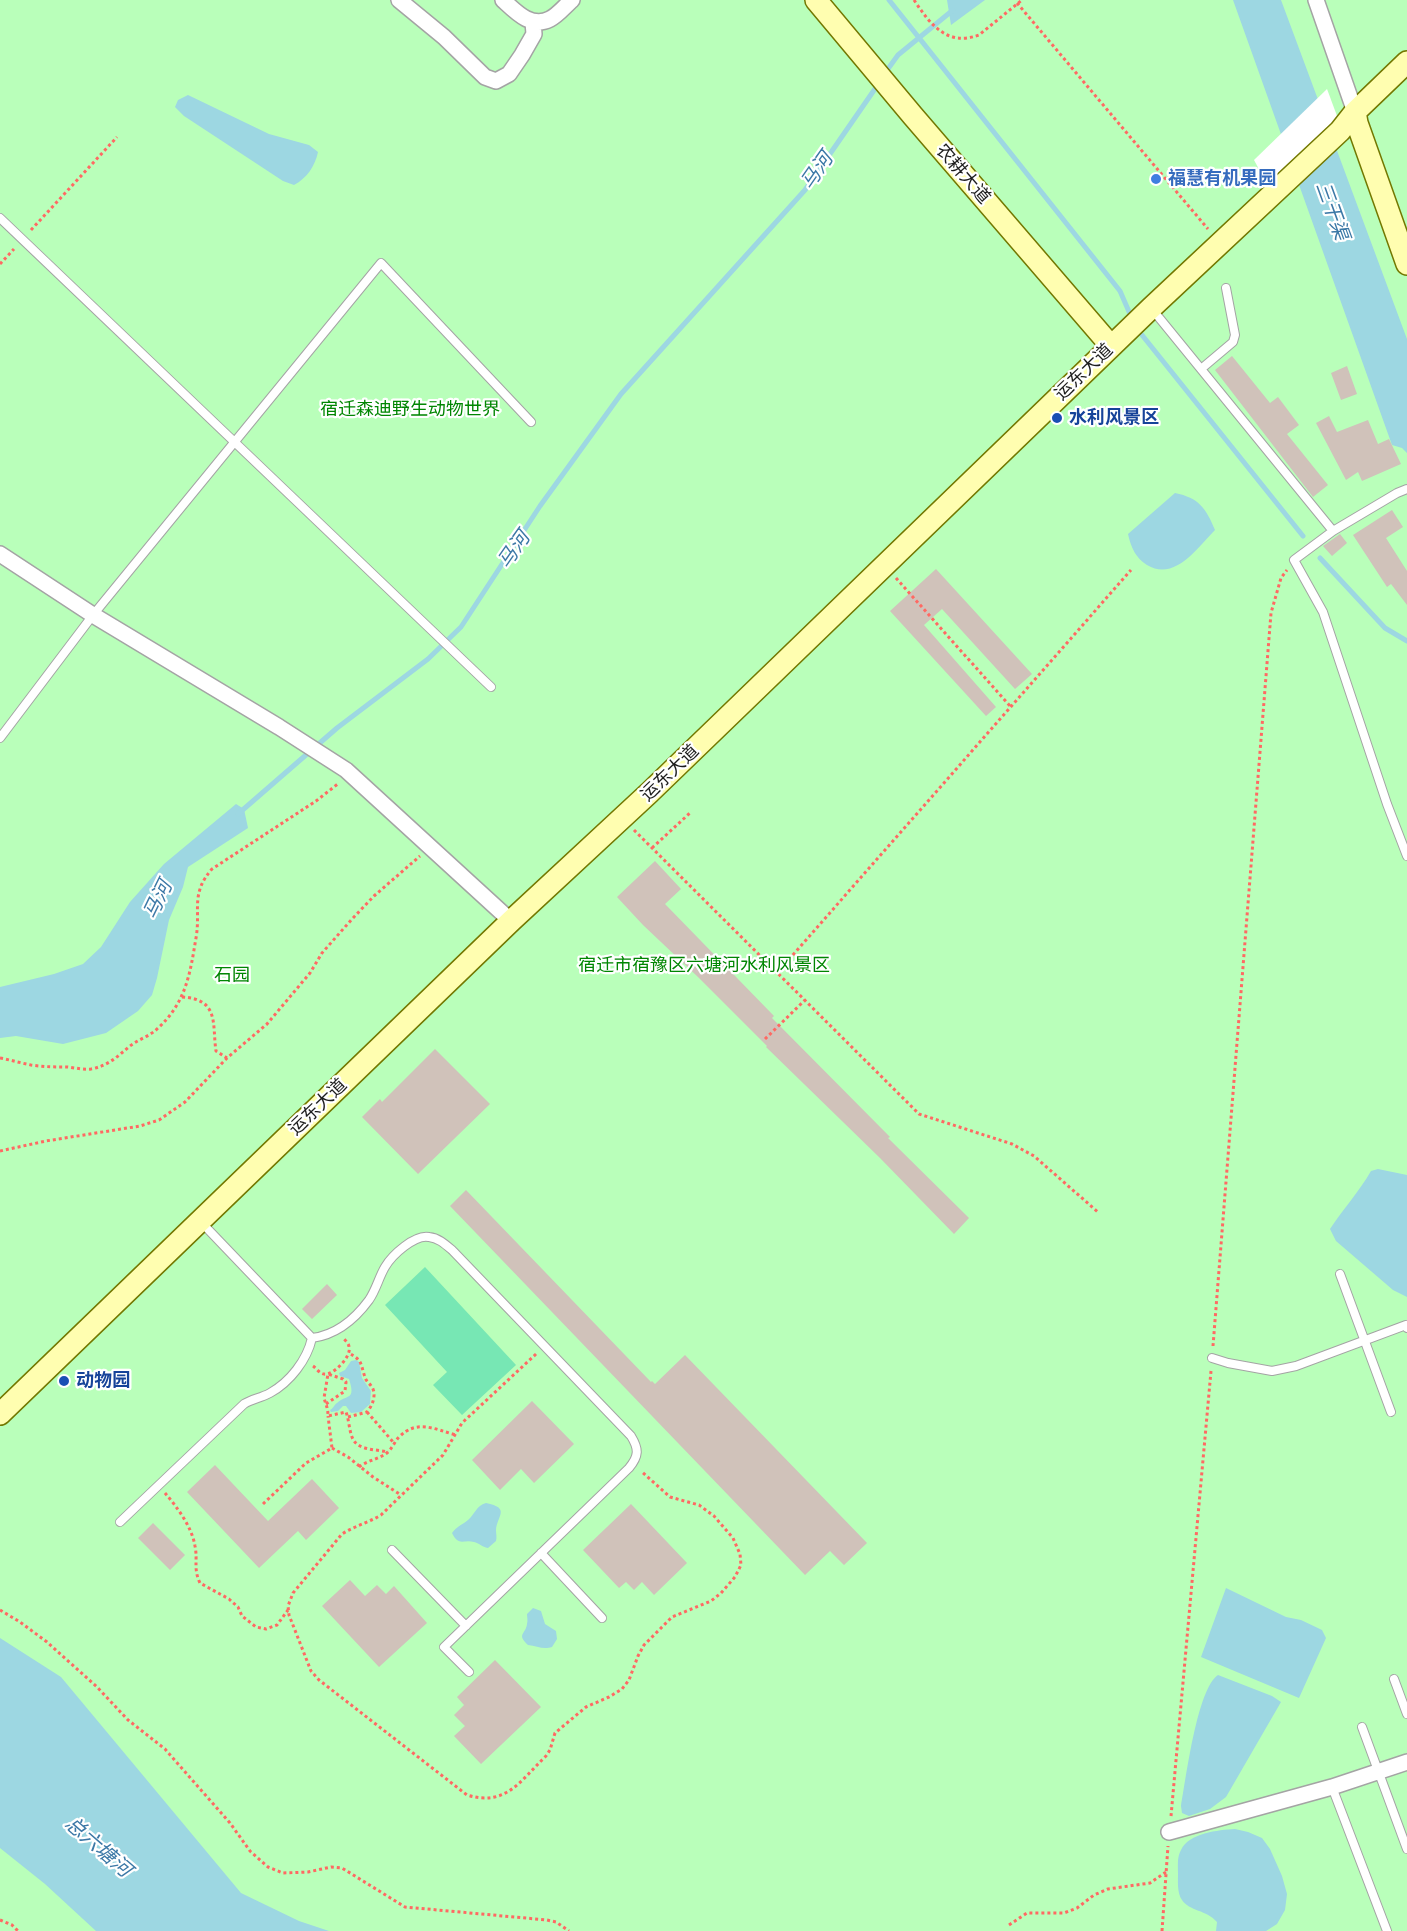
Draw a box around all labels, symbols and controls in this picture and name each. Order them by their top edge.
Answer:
street label: 农耕大道 [931,140,995,208]
water label: 马河 [796,148,838,194]
place label: 福慧有机果园 [1168,168,1276,190]
marker: 福慧有机果园 [1149,172,1163,186]
water label: 三干渠 [1310,179,1354,243]
street label: 运东大道 [1051,339,1117,405]
park label: 宿迁森迪野生动物世界 [320,399,500,421]
place label: 水利风景区 [1069,407,1159,429]
marker: 水利风景区 [1050,411,1064,425]
water label: 马河 [493,527,535,573]
street label: 运东大道 [637,740,703,806]
water label: 马河 [138,877,178,923]
park label: 宿迁市宿豫区六塘河水利风景区 [578,955,830,977]
park label: 石园 [214,965,250,987]
street label: 运东大道 [285,1074,351,1140]
place label: 动物园 [76,1370,130,1392]
marker: 动物园 [57,1374,71,1388]
water label: 总六塘河 [60,1812,136,1882]

